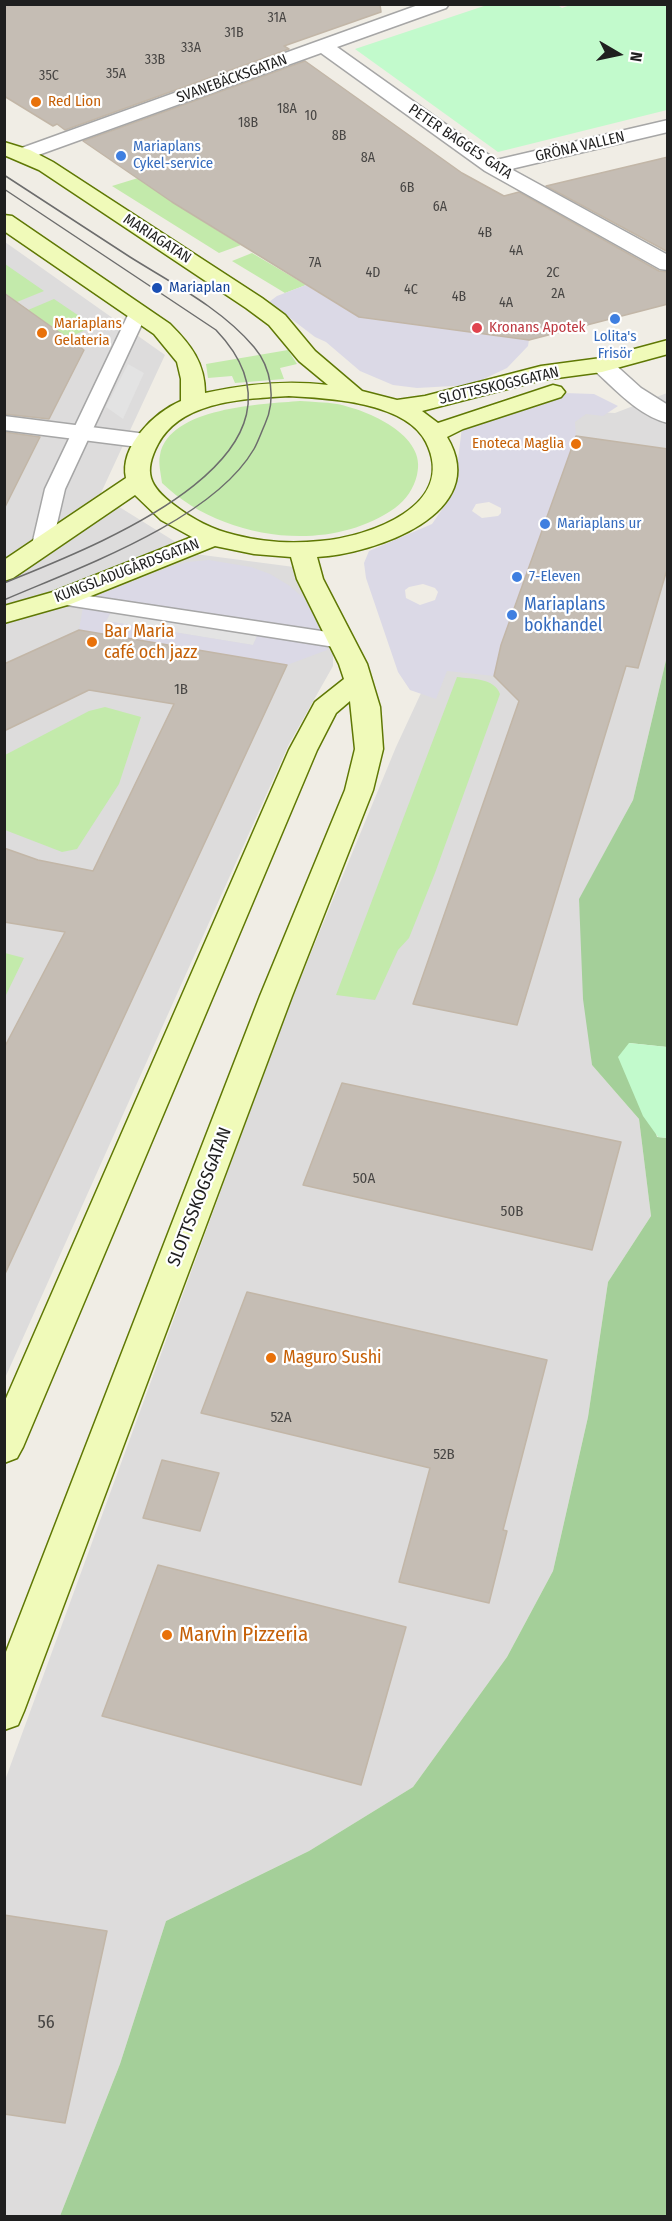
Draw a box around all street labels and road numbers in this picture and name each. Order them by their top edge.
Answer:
street label: SVANEBÄCKSGATAN [174,51,290,107]
street label: PETER BAGGES GATA [405,101,515,183]
street label: GRÖNA VALLEN [533,128,627,166]
street label: MARIAGATAN [120,210,194,268]
street label: SLOTTSSKOGSGATAN [437,363,561,409]
street label: KUNGSLADUGÅRDSGATAN [52,535,202,607]
street label: SLOTTSSKOGSGATAN [164,1124,236,1270]

